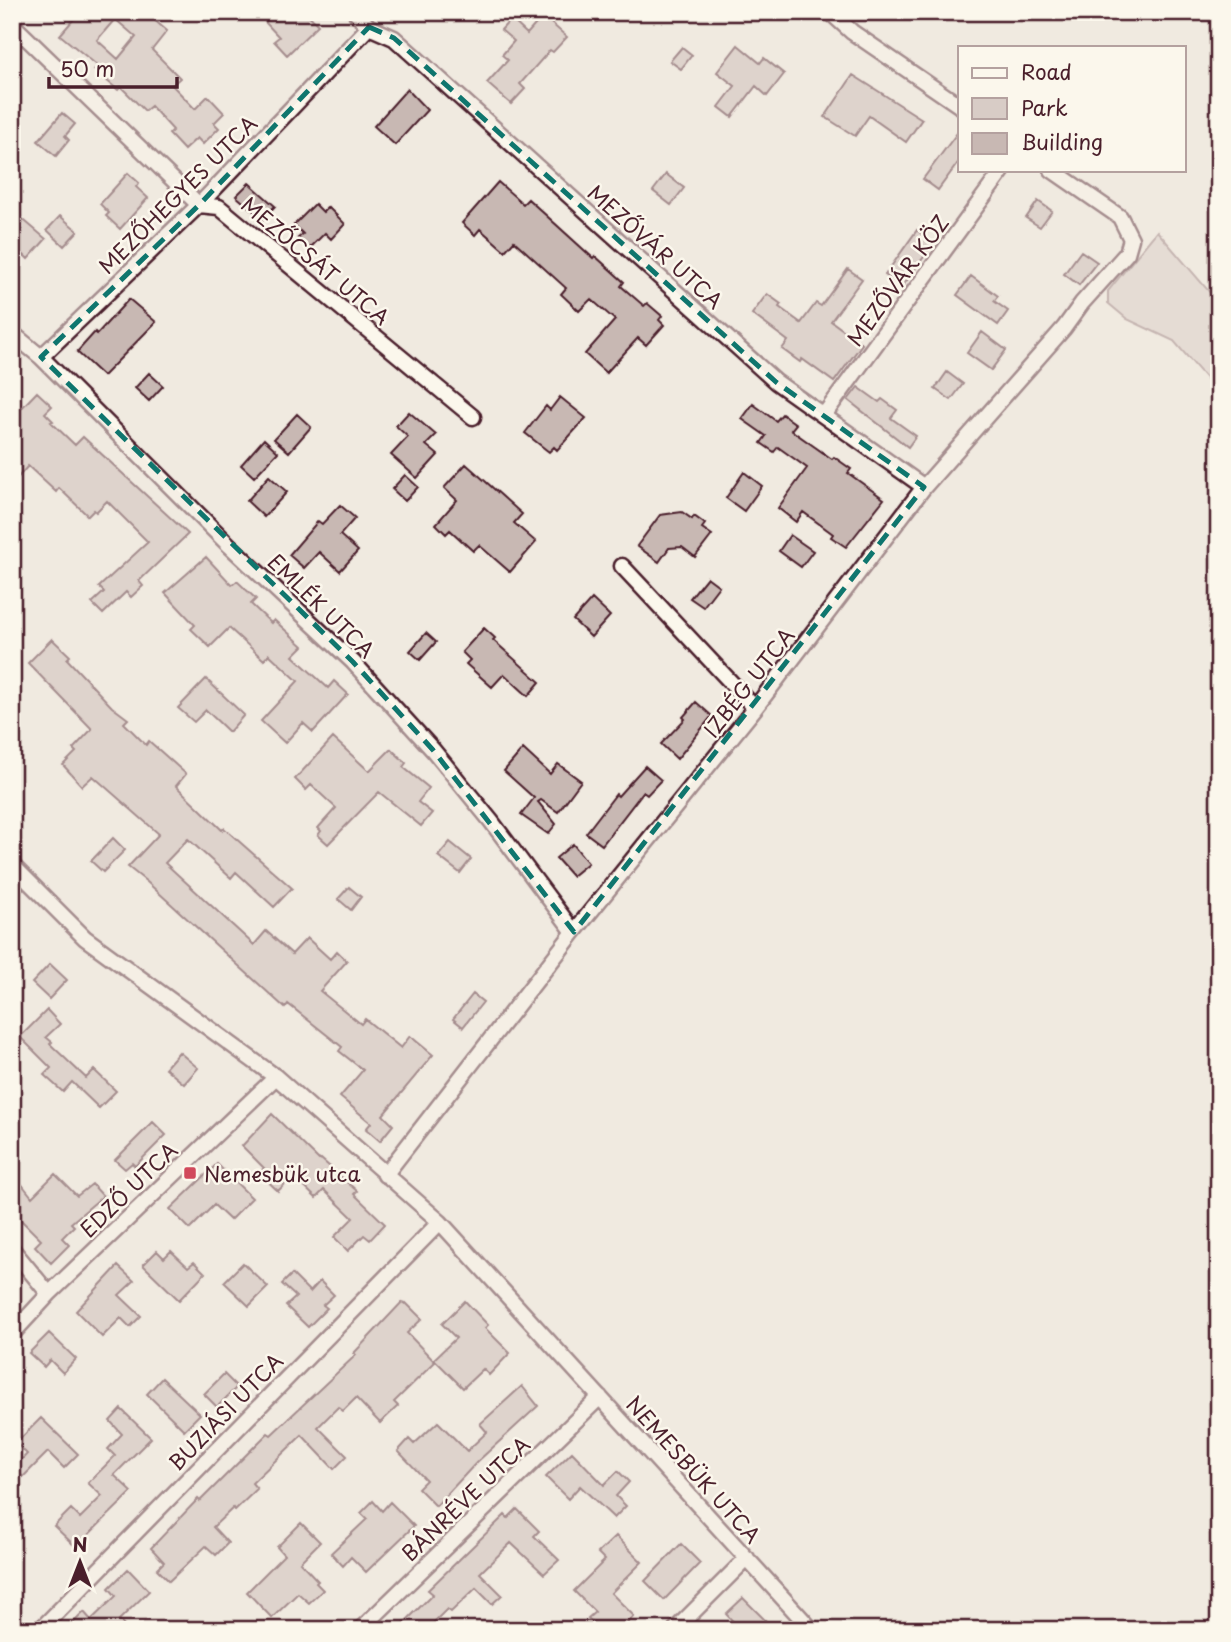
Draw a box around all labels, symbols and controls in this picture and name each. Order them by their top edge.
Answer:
scale bar [49,46,177,90]
legend [958,46,1186,172]
text: 50 m [60,52,114,84]
text: Road [1021,55,1072,87]
text: Park [1021,91,1068,123]
street label: MEZŐHEGYES UTCA [90,107,264,281]
text: Building [1021,125,1103,157]
street label: MEZŐVÁR UTCA [581,176,731,316]
street label: MEZŐCSÁT UTCA [235,188,397,332]
street label: MEZŐVÁR KÖZ [838,208,956,352]
street label: EMLÉK UTCA [261,545,383,665]
street label: IZBÉG UTCA [695,620,801,744]
street label: EDZŐ UTCA [72,1134,184,1244]
place label: Nemesbük utca [204,1157,361,1189]
marker: Nemesbük utca [182,1165,198,1181]
street label: BUZIÁSI UTCA [160,1345,290,1477]
street label: NEMESBÜK UTCA [619,1388,769,1550]
street label: BÁNRÉVE UTCA [393,1428,537,1568]
north arrow [46,1526,116,1596]
text: N [72,1530,88,1558]

